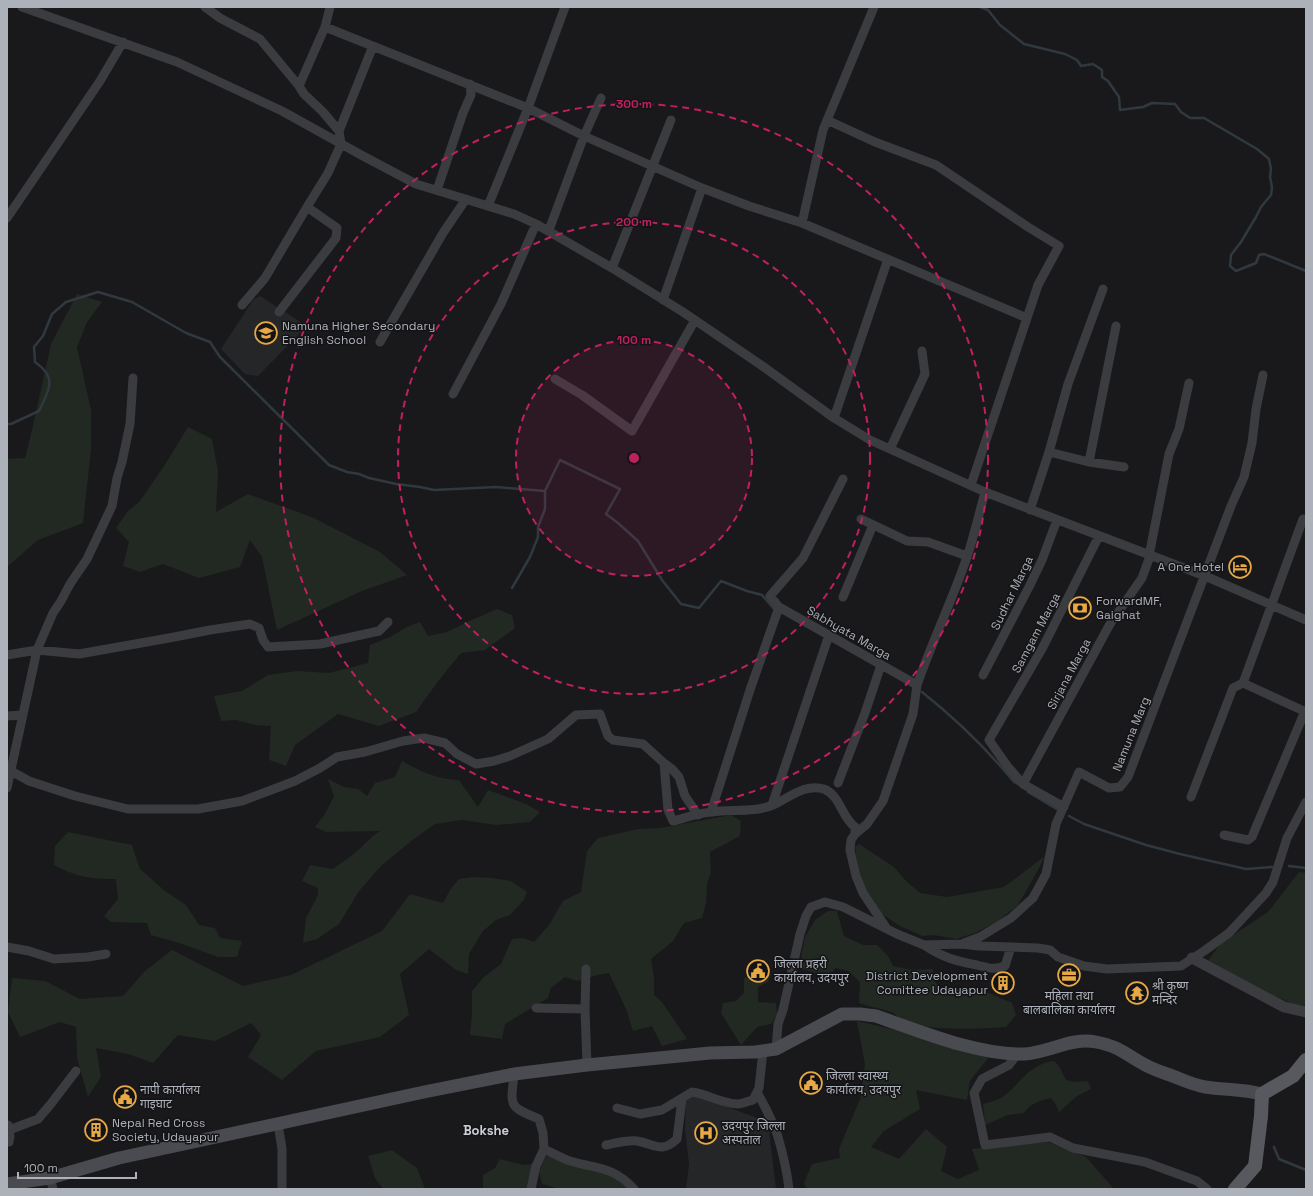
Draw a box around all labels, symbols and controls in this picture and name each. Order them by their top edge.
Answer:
text: 300 m [616,96,652,112]
text: 200 m [616,214,652,230]
place label: Namuna Higher Secondary English School [282,318,435,348]
school or university icon: Namuna Higher Secondary English School [253,320,279,346]
text: 100 m [617,332,651,348]
centre of rings [627,451,641,465]
street label: Sudhar Marga [987,553,1037,633]
hotel icon: A One Hotel [1227,554,1253,580]
place label: A One Hotel [1158,559,1224,575]
street label: Samgam Marga [1008,590,1064,676]
place label: ForwardMF, Gaighat [1096,593,1162,623]
bank icon: ForwardMF, Gaighat [1067,595,1093,621]
street label: Sabhyata Marga [804,602,894,664]
street label: Sirjana Marga [1044,636,1094,712]
street label: Namuna Marg [1109,694,1153,774]
place label: जिल्ला प्रहरी कार्यालय, उदयपुर [774,956,850,986]
public building icon: जिल्ला प्रहरी कार्यालय, उदयपुर [745,958,771,984]
office icon: महिला तथा बालबालिका कार्यालय [1056,962,1082,988]
place label: District Development Comittee Udayapur [866,968,988,998]
building icon: District Development Comittee Udayapur [990,970,1016,996]
place label: श्री कृष्ण मन्दिर [1152,978,1189,1008]
temple icon: श्री कृष्ण मन्दिर [1124,980,1150,1006]
place label: महिला तथा बालबालिका कार्यालय [1023,988,1116,1018]
place label: जिल्ला स्वास्थ्य कार्यालय, उदयपुर [826,1068,902,1098]
public building icon: जिल्ला स्वास्थ्य कार्यालय, उदयपुर [798,1070,824,1096]
place label: नापी कार्यालय गाइघाट [140,1082,201,1112]
public building icon: नापी कार्यालय गाइघाट [112,1084,138,1110]
place label: Nepal Red Cross Society, Udayapur [112,1115,219,1145]
building icon: Nepal Red Cross Society, Udayapur [83,1117,109,1143]
place label: उदयपुर जिल्ला अस्पताल [722,1118,786,1148]
hospital icon: उदयपुर जिल्ला अस्पताल [693,1120,719,1146]
district label: Bokshe [463,1122,509,1139]
scale bar [18,1154,136,1180]
text: 100 m [24,1160,58,1176]

